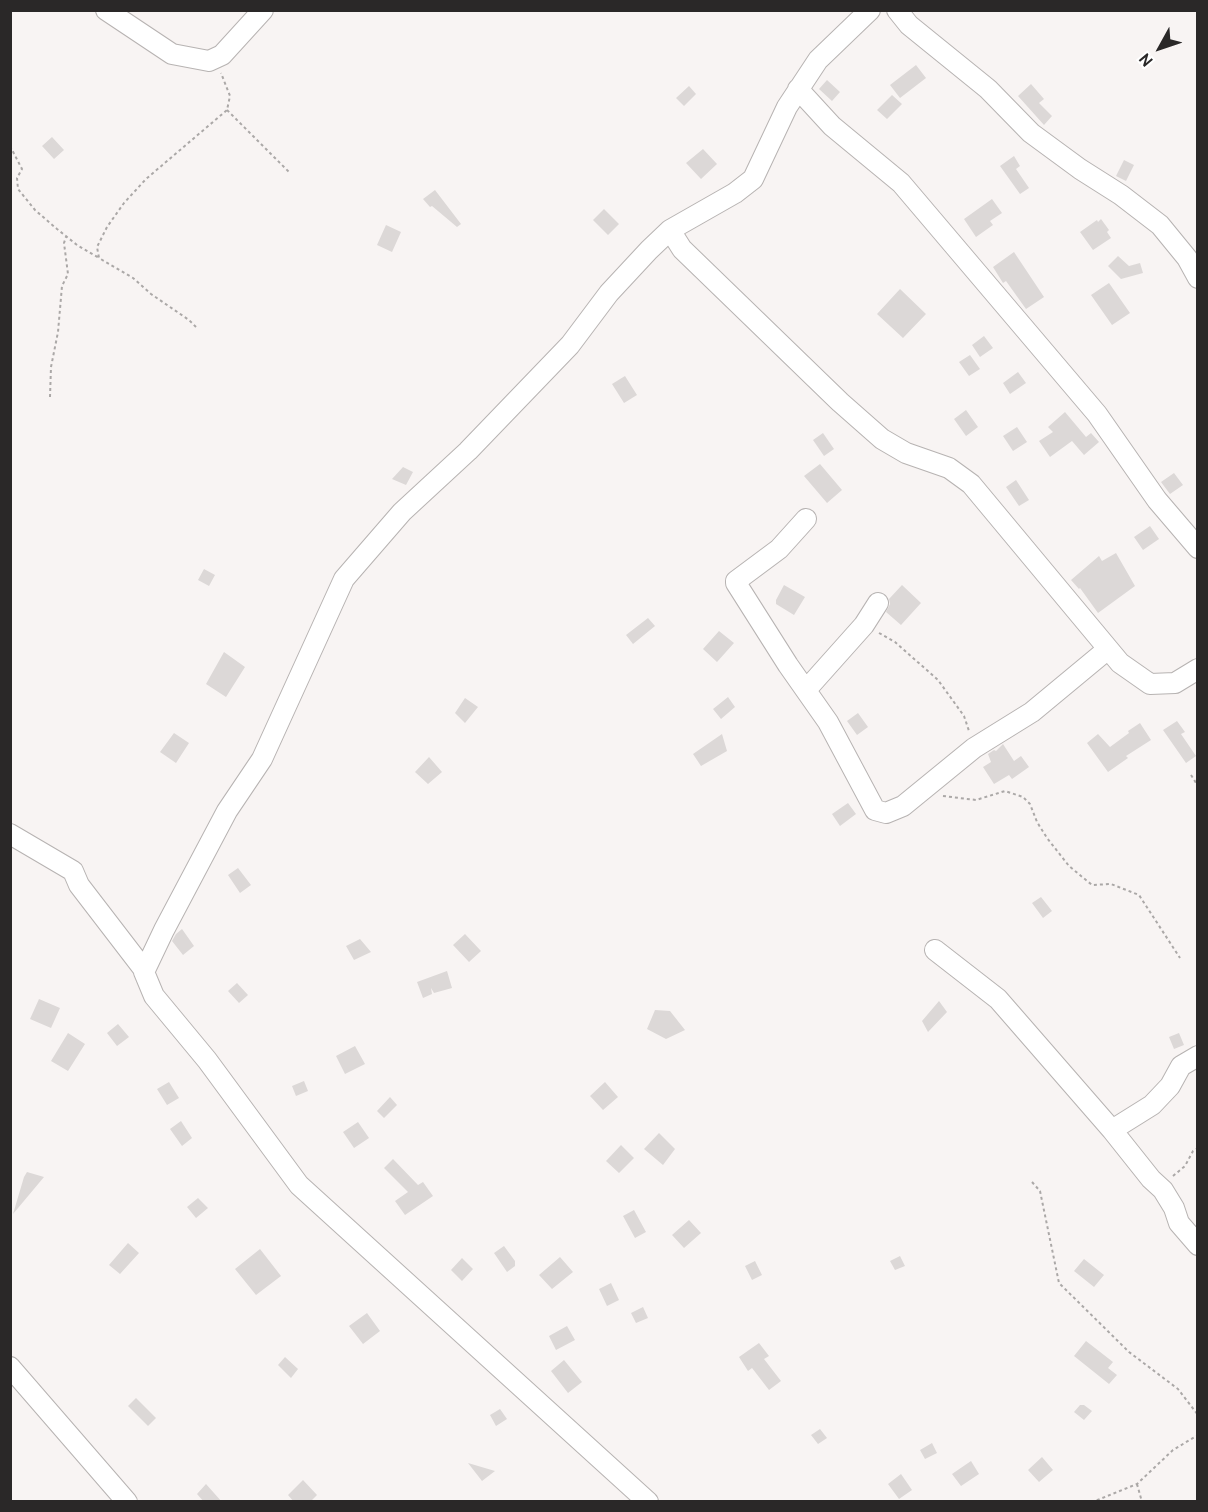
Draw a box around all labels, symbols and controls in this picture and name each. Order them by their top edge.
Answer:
north arrow [1130,18,1190,78]
text: N [1135,49,1157,70]

